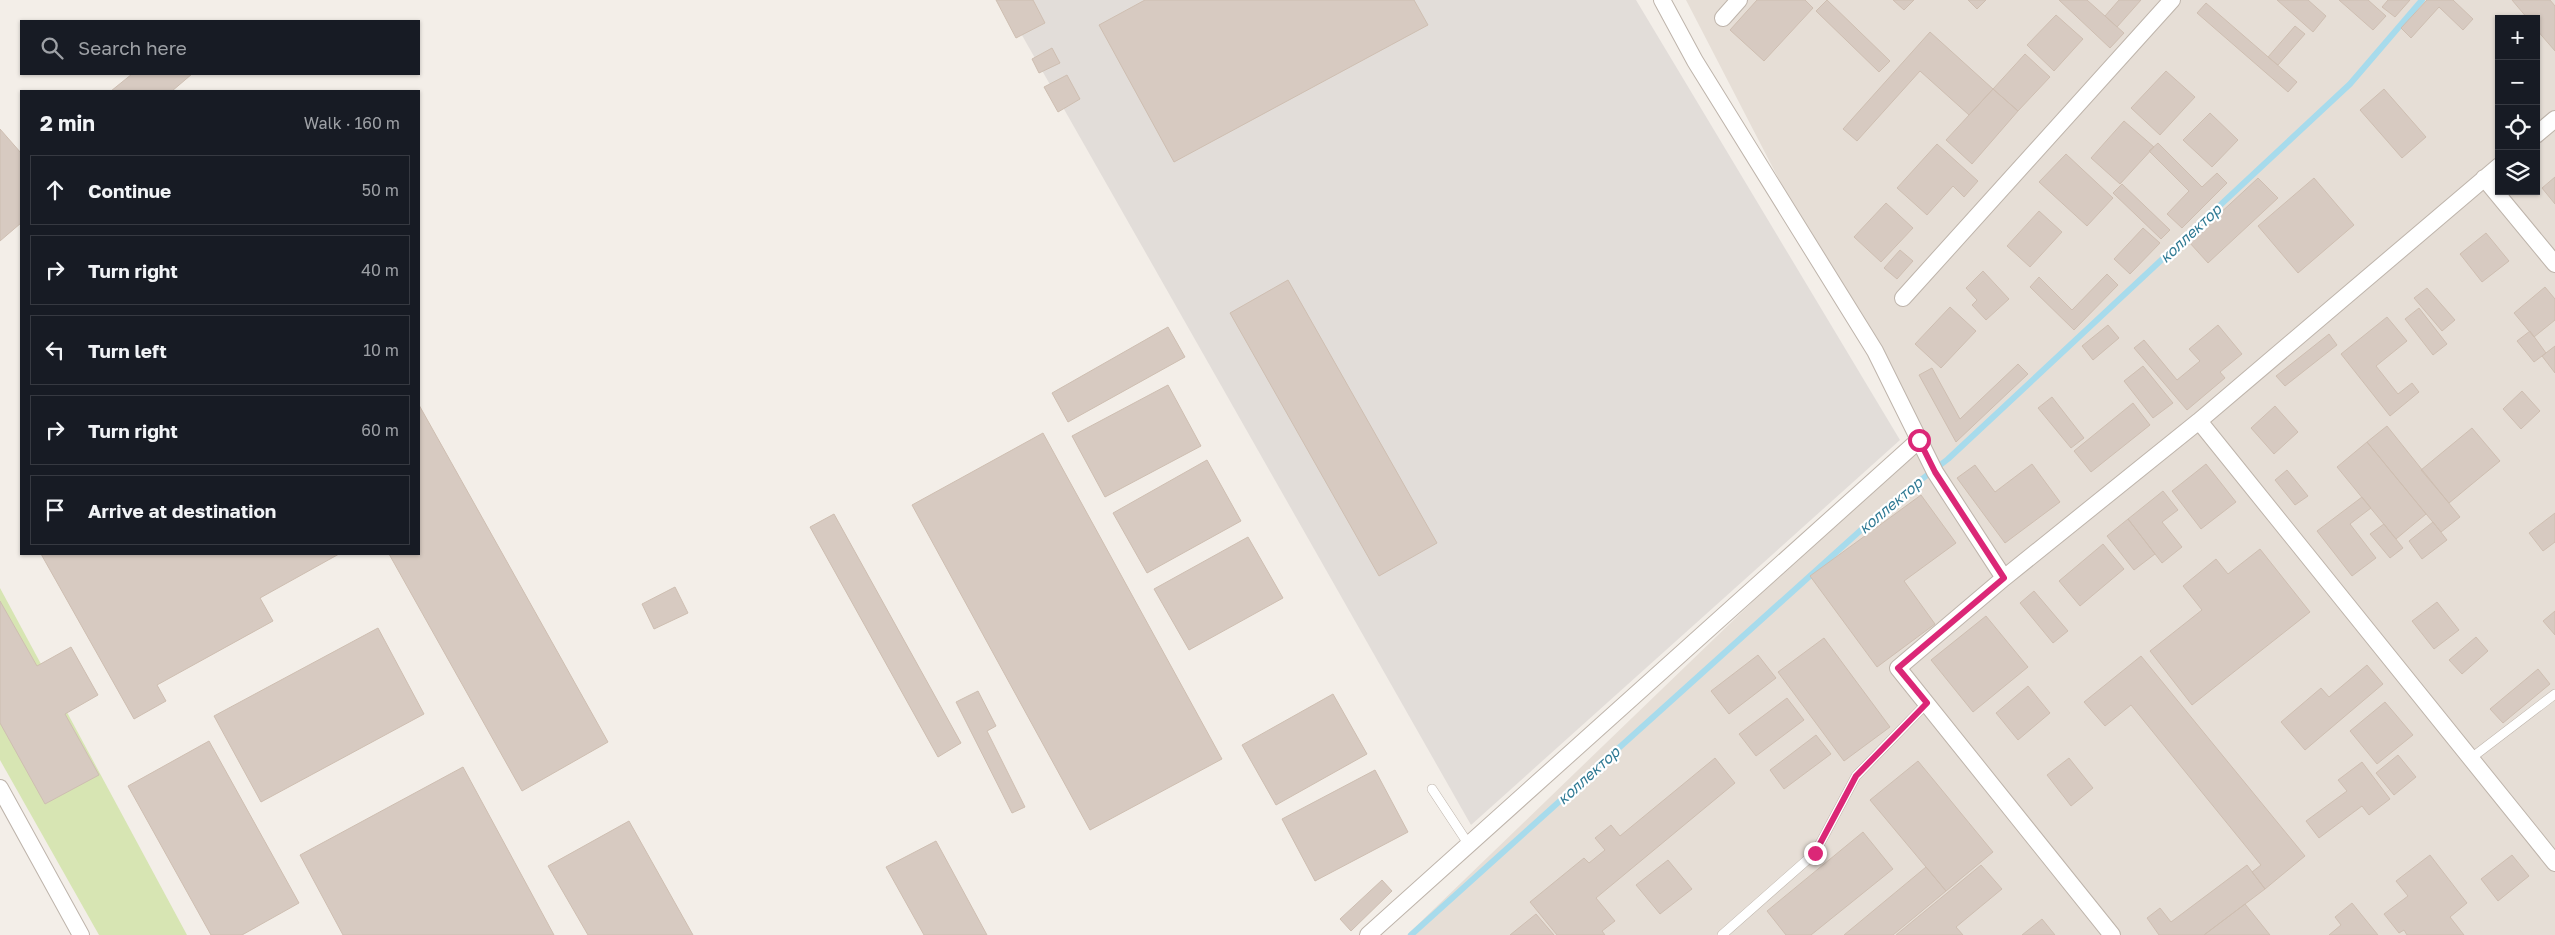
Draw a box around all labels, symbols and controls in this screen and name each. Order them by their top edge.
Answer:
map controls [2495,15,2540,195]
button: + [2495,15,2540,60]
search box [20,20,420,75]
icon: search [38,34,66,62]
text: Search here [78,36,187,59]
button: − [2495,60,2540,105]
button: locate [2495,105,2540,150]
text: 2 min [40,110,95,136]
text: Walk · 160 m [304,113,400,133]
button: layers [2495,150,2540,195]
icon: ahead [41,176,69,204]
text: Continue [88,179,171,202]
text: 50 m [362,180,399,200]
water label: коллектор [2156,199,2226,266]
icon: right [41,256,69,284]
text: Turn right [88,259,178,282]
text: 40 m [361,260,399,280]
icon: left [41,336,69,364]
text: Turn left [88,339,167,362]
text: 10 m [363,340,399,360]
icon: right [41,416,69,444]
text: Turn right [88,419,178,442]
text: 60 m [361,420,399,440]
route start [1908,429,1931,452]
water label: коллектор [1855,472,1927,537]
icon: arrive [41,496,69,524]
text: Arrive at destination [88,499,276,522]
water label: коллектор [1553,741,1624,808]
route end [1804,842,1827,865]

